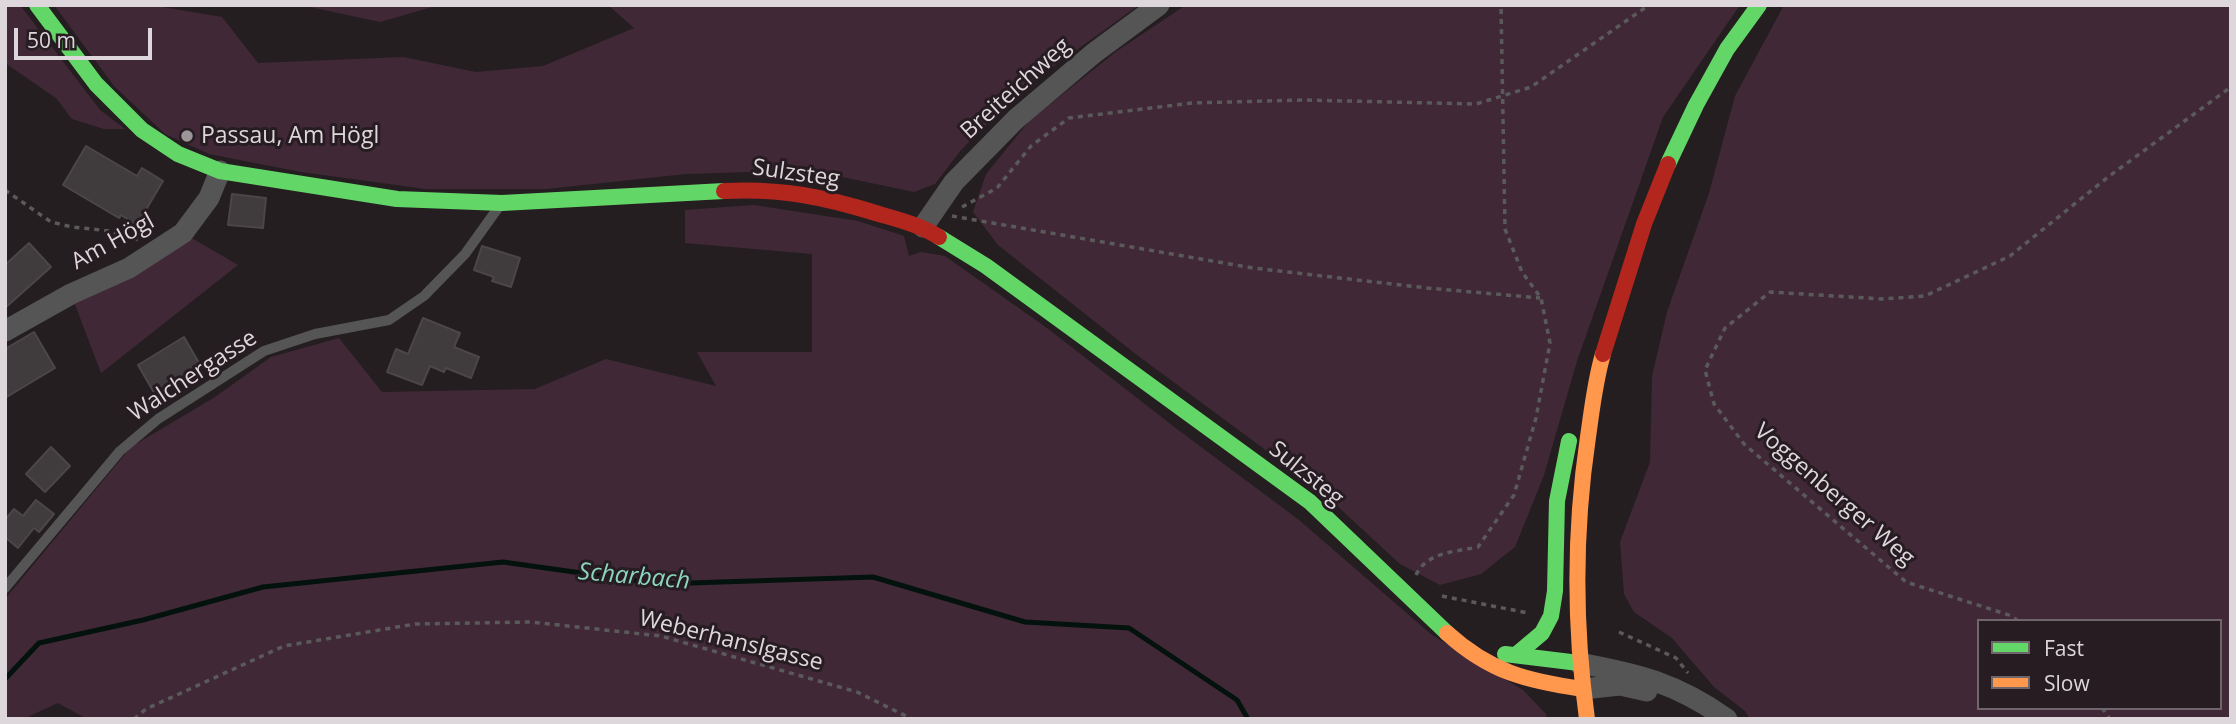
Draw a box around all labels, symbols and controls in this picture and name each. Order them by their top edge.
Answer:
scale bar [18,14,156,58]
text: 50 m [27,26,76,54]
street label: Breiteichweg [955,32,1077,146]
place label: Passau, Am Högl [201,122,379,150]
marker: Passau, Am Högl [179,128,195,144]
street label: Sulzsteg [751,154,841,194]
street label: Am Högl [67,208,159,276]
street label: Walchergasse [124,324,262,428]
street label: Voggenberger Weg [1748,418,1920,572]
street label: Sulzsteg [1263,436,1349,512]
water label: Scharbach [577,558,691,596]
street label: Weberhanslgasse [636,605,826,677]
legend [1977,619,2222,710]
text: Fast [2044,634,2084,662]
text: Slow [2044,669,2090,697]

